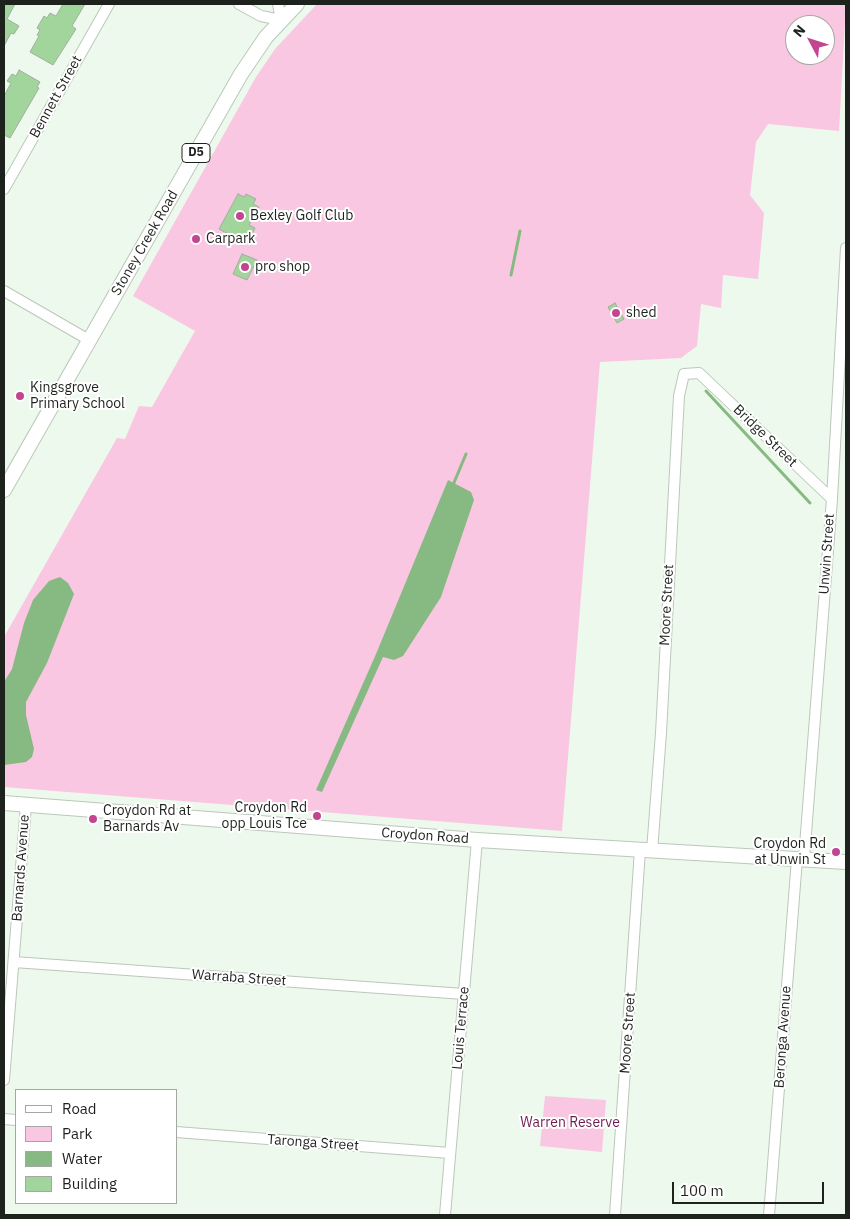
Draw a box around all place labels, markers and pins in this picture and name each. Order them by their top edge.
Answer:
place label: Bexley Golf Club [250,208,353,224]
marker: Bexley Golf Club [234,210,246,222]
place label: Carpark [206,231,255,247]
marker: Carpark [190,233,202,245]
place label: pro shop [255,259,310,275]
marker: pro shop [239,261,251,273]
place label: shed [626,305,657,321]
marker: shed [610,307,622,319]
place label: Kingsgrove Primary School [30,380,125,412]
marker: Kingsgrove Primary School [14,390,26,402]
place label: Croydon Rd opp Louis Tce [222,800,307,832]
place label: Croydon Rd at Barnards Av [103,803,191,836]
marker: Croydon Rd opp Louis Tce [311,810,323,822]
marker: Croydon Rd at Barnards Av [87,813,99,825]
place label: Croydon Rd at Unwin St [753,836,826,869]
marker: Croydon Rd at Unwin St [830,846,842,858]

